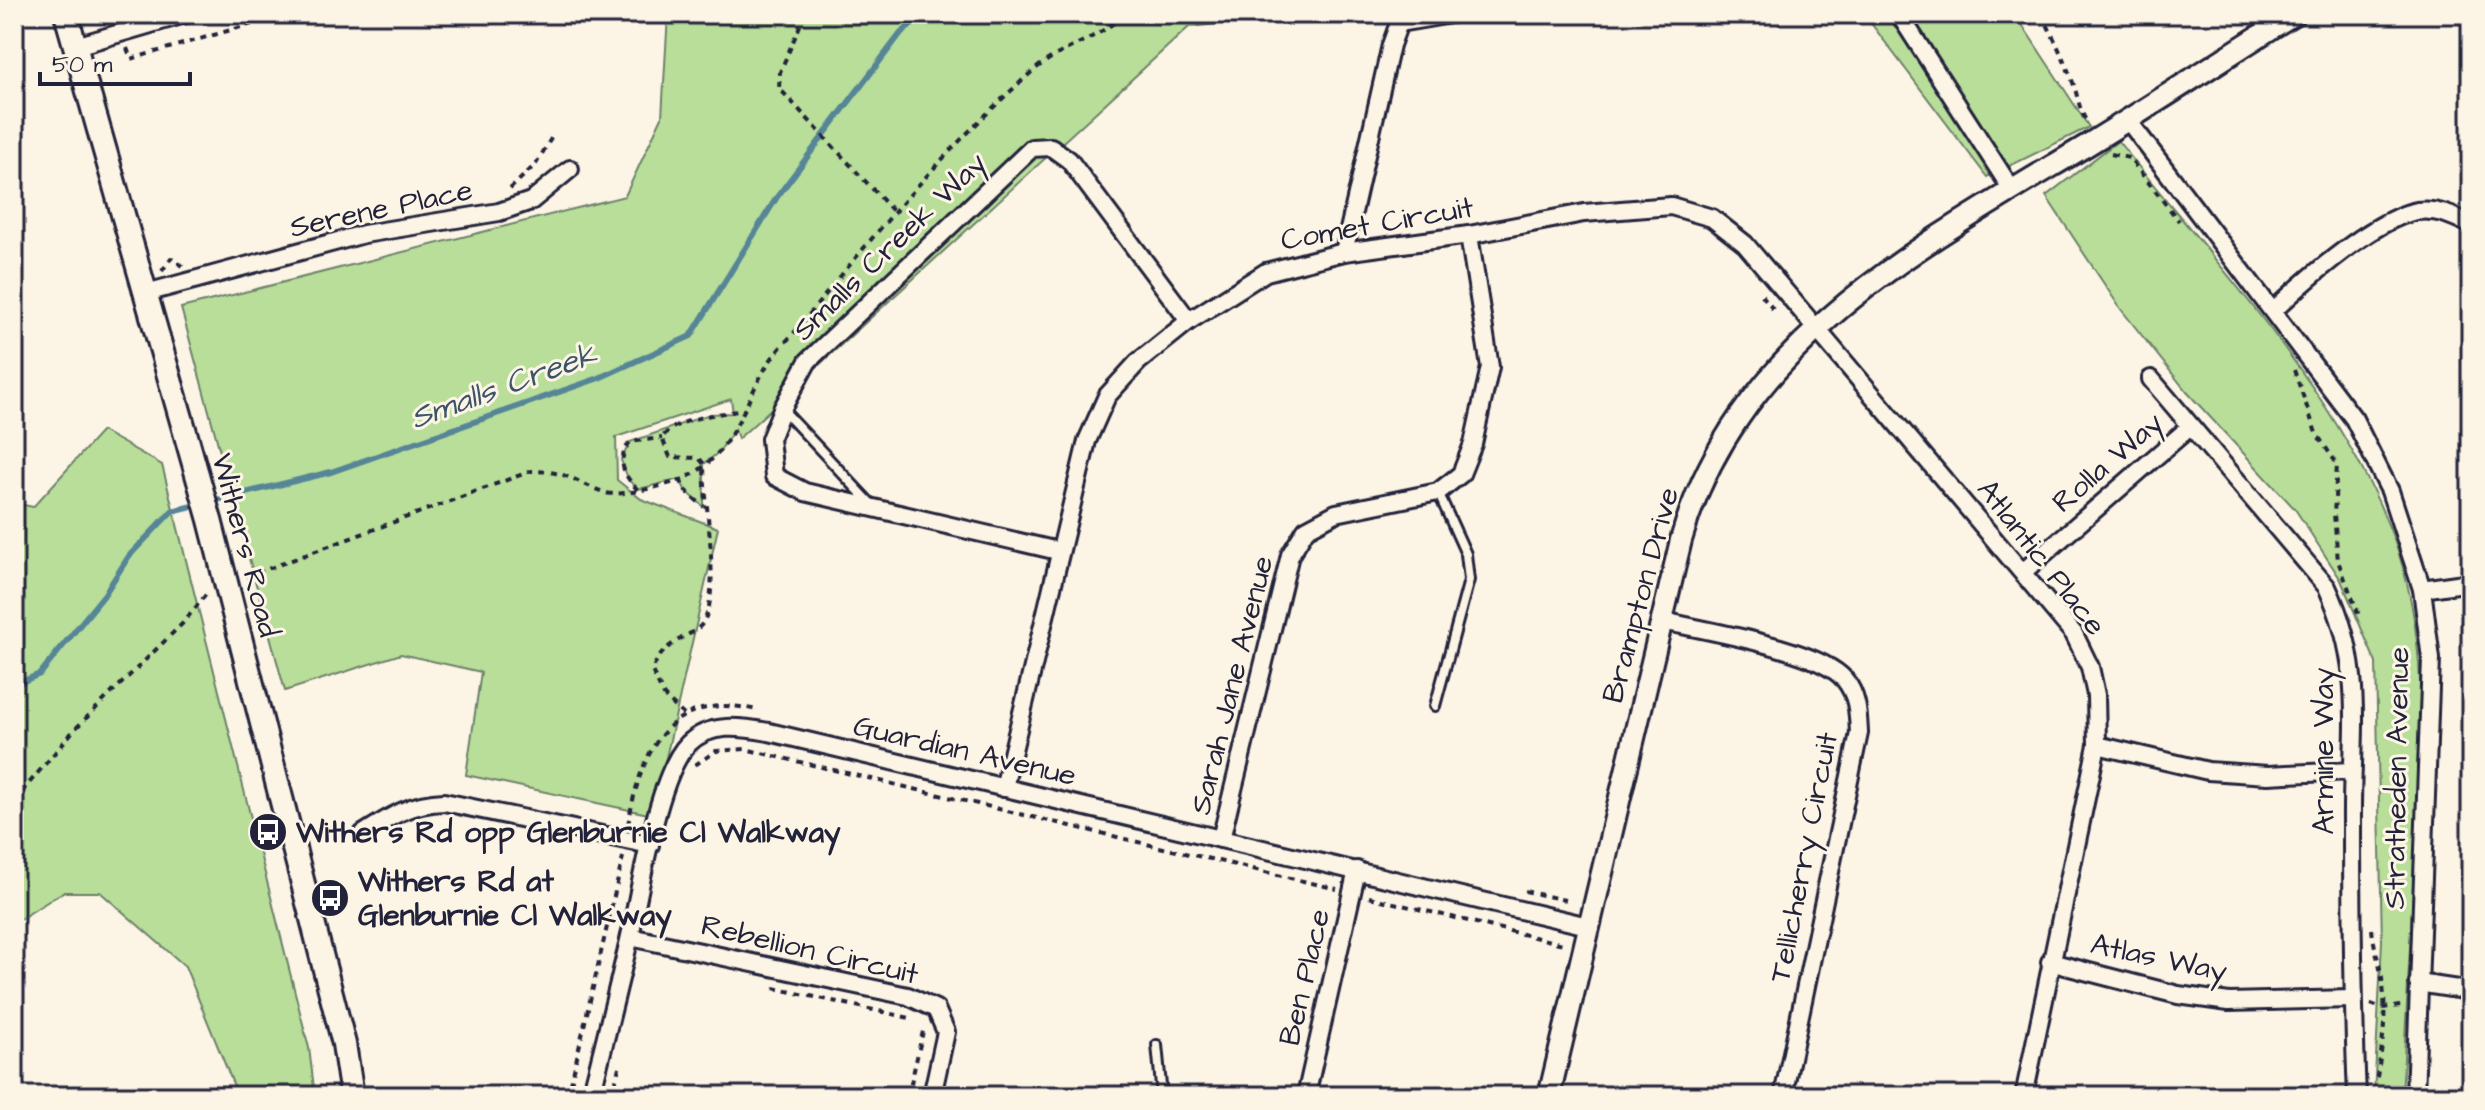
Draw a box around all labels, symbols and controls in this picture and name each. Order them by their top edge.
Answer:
scale bar [40,36,190,86]
text: 50 m [52,48,113,82]
street label: Smalls Creek Way [783,143,997,351]
street label: Serene Place [286,169,476,249]
street label: Comet Circuit [1277,186,1477,262]
water label: Smalls Creek [404,331,604,441]
street label: Rolla Way [2043,403,2173,524]
street label: Withers Road [200,449,290,642]
street label: Atlantic Place [1967,470,2116,645]
street label: Brampton Drive [1592,483,1690,708]
street label: Sarah Jane Avenue [1180,552,1284,819]
street label: Stratheden Avenue [2374,646,2420,910]
street label: Armine Way [2303,668,2346,834]
street label: Guardian Avenue [849,705,1080,797]
street label: Tellicherry Circuit [1759,729,1850,986]
bus stop icon: Withers Rd opp Glenburnie Cl Walkway [247,811,289,853]
place label: Withers Rd opp Glenburnie Cl Walkway [295,812,841,856]
place label: Withers Rd at Glenburnie Cl Walkway [357,861,672,939]
bus stop icon: Withers Rd at Glenburnie Cl Walkway [309,877,351,919]
street label: Rebellion Circuit [697,905,923,995]
street label: Ben Place [1269,905,1341,1050]
street label: Atlas Way [2087,923,2231,994]

